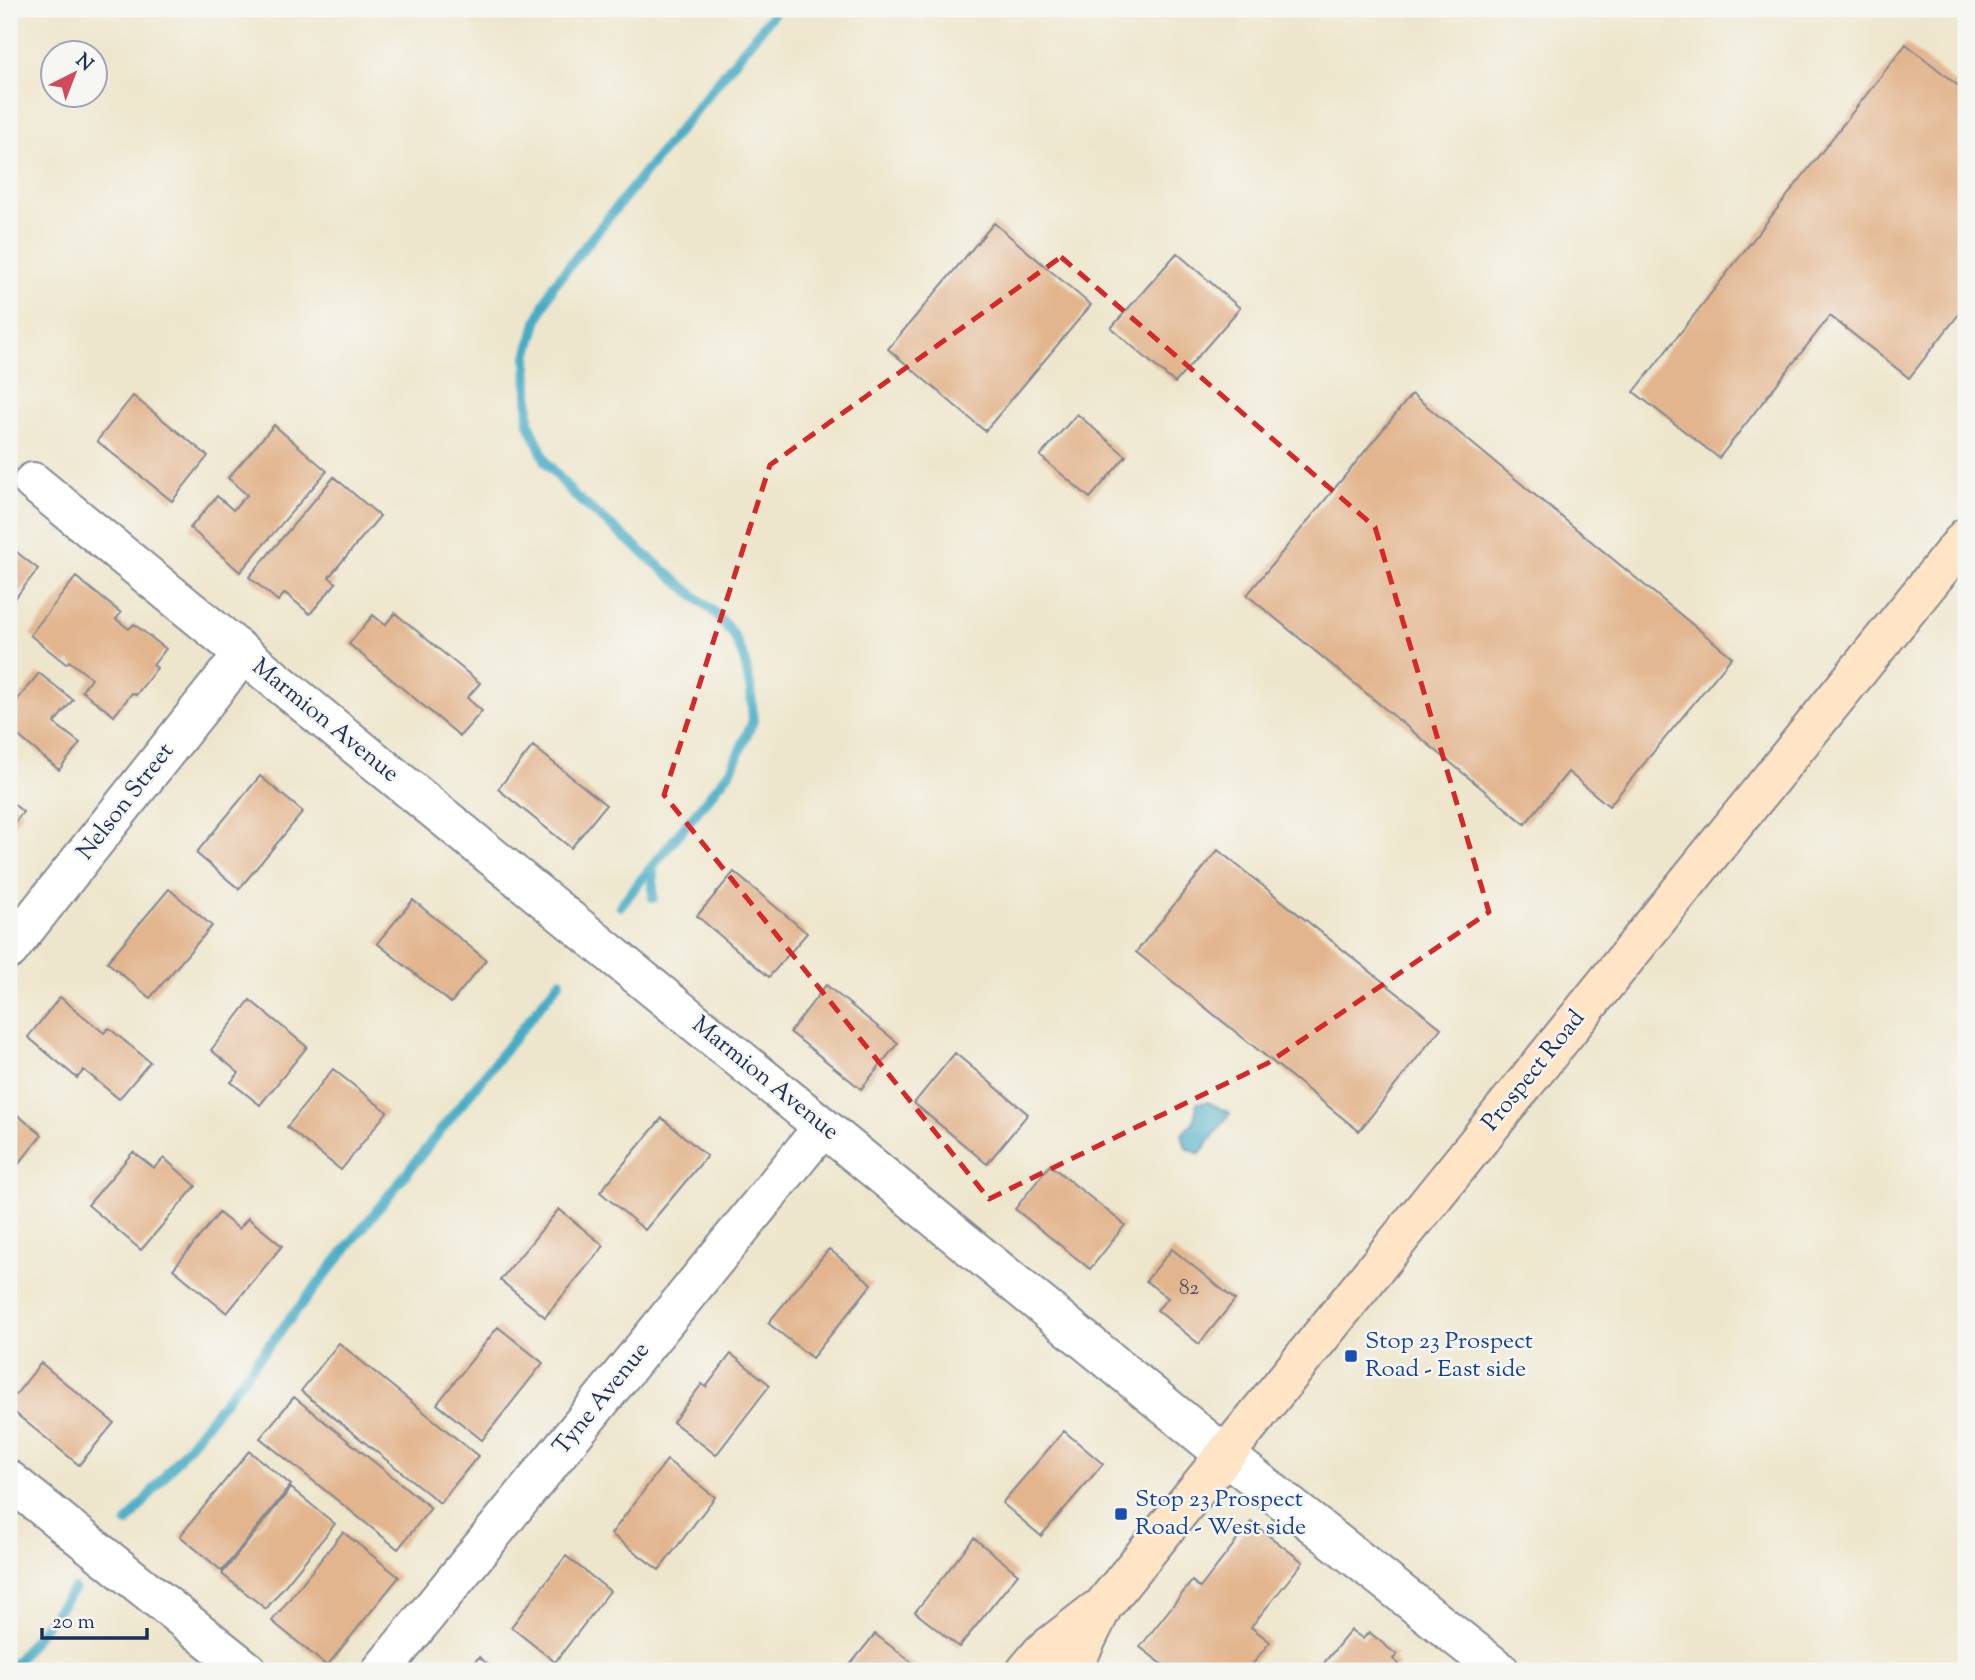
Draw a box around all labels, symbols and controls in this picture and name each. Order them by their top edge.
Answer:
north arrow [38,38,108,108]
text: N [69,48,98,78]
street label: Marmion Avenue [244,651,406,791]
street label: Nelson Street [69,736,183,868]
street label: Prospect Road [1474,1003,1594,1139]
street label: Marmion Avenue [684,1009,846,1149]
house number: 82 [1179,1274,1199,1304]
place label: Stop 23 Prospect Road - East side [1365,1325,1533,1387]
street label: Tyne Avenue [546,1335,658,1463]
marker: Stop 23 Prospect Road - East side [1343,1348,1359,1364]
place label: Stop 23 Prospect Road - West side [1135,1483,1306,1545]
marker: Stop 23 Prospect Road - West side [1113,1506,1129,1522]
scale bar [42,1596,147,1640]
text: 20 m [52,1608,95,1638]

